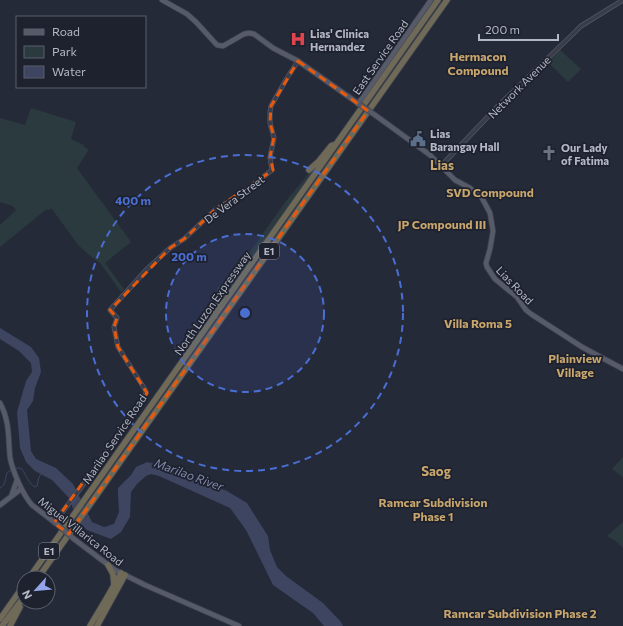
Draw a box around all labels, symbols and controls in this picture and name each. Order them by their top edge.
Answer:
legend [16,16,146,88]
scale bar [479,16,558,42]
street label: East Service Road [349,17,411,97]
text: 200 m [485,22,520,36]
text: Road [52,24,80,38]
place label: Lias' Clinica Hernandez [310,27,369,53]
hospital icon: Lias' Clinica Hernandez [289,30,307,48]
text: Park [52,44,78,58]
district label: Hermacon Compound [448,49,508,77]
street label: Network Avenue [485,53,553,121]
text: Water [52,64,86,78]
place label: Lias Barangay Hall [430,127,500,153]
public building icon: Lias Barangay Hall [409,130,427,148]
place label: Our Lady of Fatima [561,141,609,167]
church icon: Our Lady of Fatima [540,144,558,162]
district label: Lias [430,157,454,173]
street label: De Vera Street [201,172,267,226]
district label: SVD Compound [446,185,534,199]
text: 400 m [115,193,151,207]
district label: JP Compound III [398,217,486,232]
road number: E1 [259,243,279,259]
street label: North Luzon Expressway [171,248,253,357]
text: 200 m [171,249,207,263]
street label: Lias Road [494,263,536,307]
centre of rings [238,306,252,320]
district label: Villa Roma 5 [444,316,512,330]
district label: Plainview Village [548,351,602,379]
street label: Marilao Service Road [79,392,149,486]
water label: Marilao River [152,455,227,493]
district label: Saog [421,463,451,479]
street label: Miguel Villarica Road [36,494,126,568]
district label: Ramcar Subdivision Phase 1 [379,495,487,523]
road number: E1 [39,543,59,559]
north arrow [16,570,56,610]
text: N [19,588,34,601]
district label: Ramcar Subdivision Phase 2 [443,606,597,620]

